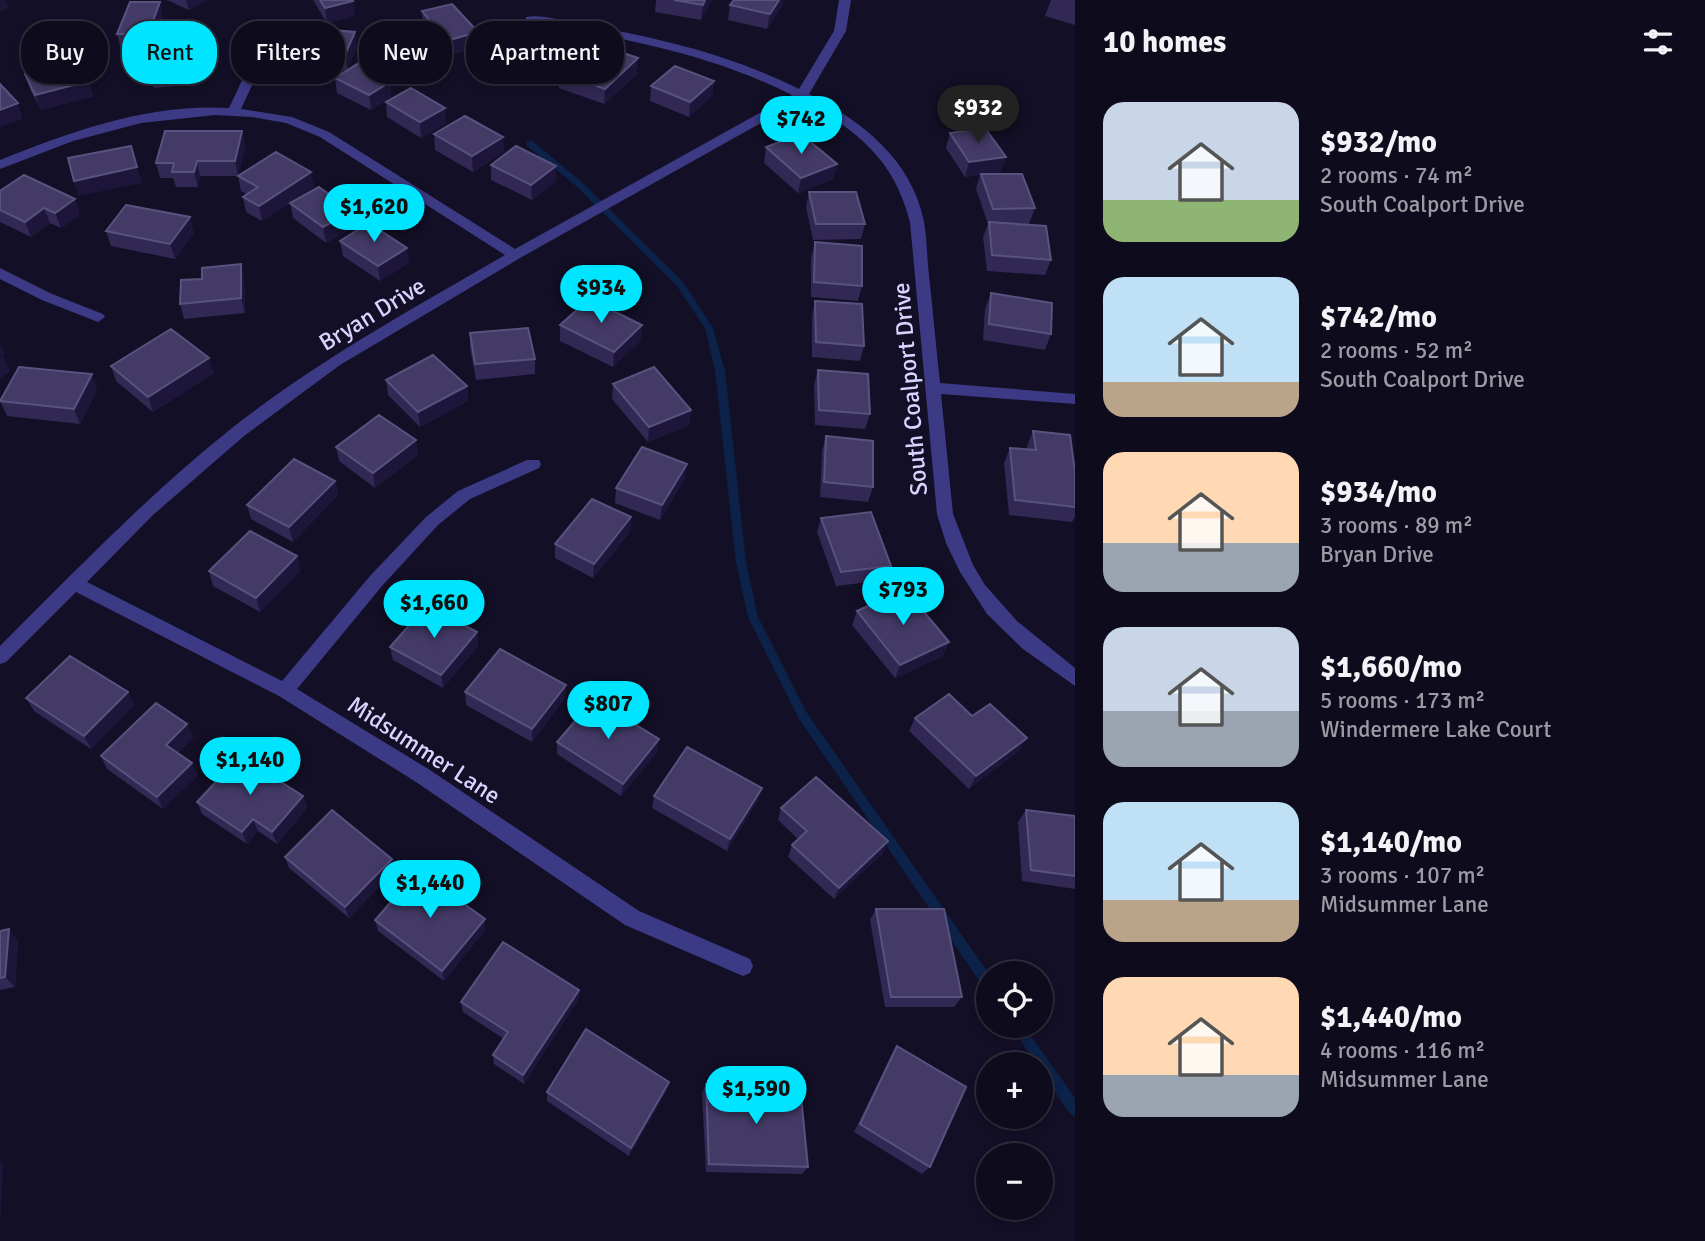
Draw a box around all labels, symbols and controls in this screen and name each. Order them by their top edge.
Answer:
chip: Buy [21,21,108,84]
chip: Rent [122,21,217,84]
chip: Filters [231,21,345,84]
chip: New [359,21,452,84]
chip: Apartment [466,21,624,84]
icon: filters [1639,23,1677,61]
text: 10 homes [1103,24,1226,61]
pin: $932 [937,86,1019,145]
text: $932 [953,93,1003,122]
pin: $742 [760,96,842,156]
text: $742 [776,104,826,133]
text: $932/mo [1320,124,1437,161]
icon: home [1159,130,1243,214]
text: 2 rooms · 74 m² [1320,161,1473,190]
pin: $1,620 [317,184,431,244]
text: South Coalport Drive [1320,190,1525,219]
text: $1,620 [340,192,408,221]
pin: $934 [560,266,642,325]
street label: Bryan Drive [313,271,431,357]
text: $934 [576,273,626,302]
street label: South Coalport Drive [886,281,934,497]
text: $742/mo [1320,299,1437,336]
icon: home [1159,305,1243,389]
text: 2 rooms · 52 m² [1320,336,1473,365]
text: South Coalport Drive [1320,365,1525,394]
text: $934/mo [1320,474,1437,511]
icon: home [1159,480,1243,564]
text: 3 rooms · 89 m² [1320,511,1473,540]
text: Bryan Drive [1320,540,1434,569]
pin: $793 [862,568,944,627]
text: $793 [878,575,928,604]
pin: $1,660 [377,580,491,640]
text: $1,660 [400,588,468,617]
text: $1,660/mo [1320,649,1462,686]
icon: home [1159,655,1243,739]
pin: $807 [567,682,649,741]
text: 5 rooms · 173 m² [1320,686,1485,715]
street label: Midsummer Lane [342,689,506,811]
text: $807 [583,689,633,718]
text: Windermere Lake Court [1320,715,1551,744]
pin: $1,140 [193,738,307,797]
text: $1,140 [216,745,284,774]
text: $1,140/mo [1320,824,1462,861]
icon: home [1159,830,1243,914]
pin: $1,440 [373,860,487,920]
text: 3 rooms · 107 m² [1320,861,1485,890]
text: $1,440 [396,868,464,897]
text: Midsummer Lane [1320,890,1489,919]
map controls [976,961,1053,1220]
button: locate [976,961,1053,1038]
text: $1,440/mo [1320,999,1462,1036]
icon: home [1159,1005,1243,1089]
text: 4 rooms · 116 m² [1320,1036,1485,1065]
button: + [976,1052,1053,1129]
text: Midsummer Lane [1320,1065,1489,1094]
pin: $1,590 [699,1066,813,1126]
text: $1,590 [722,1074,790,1103]
button: − [976,1143,1053,1220]

